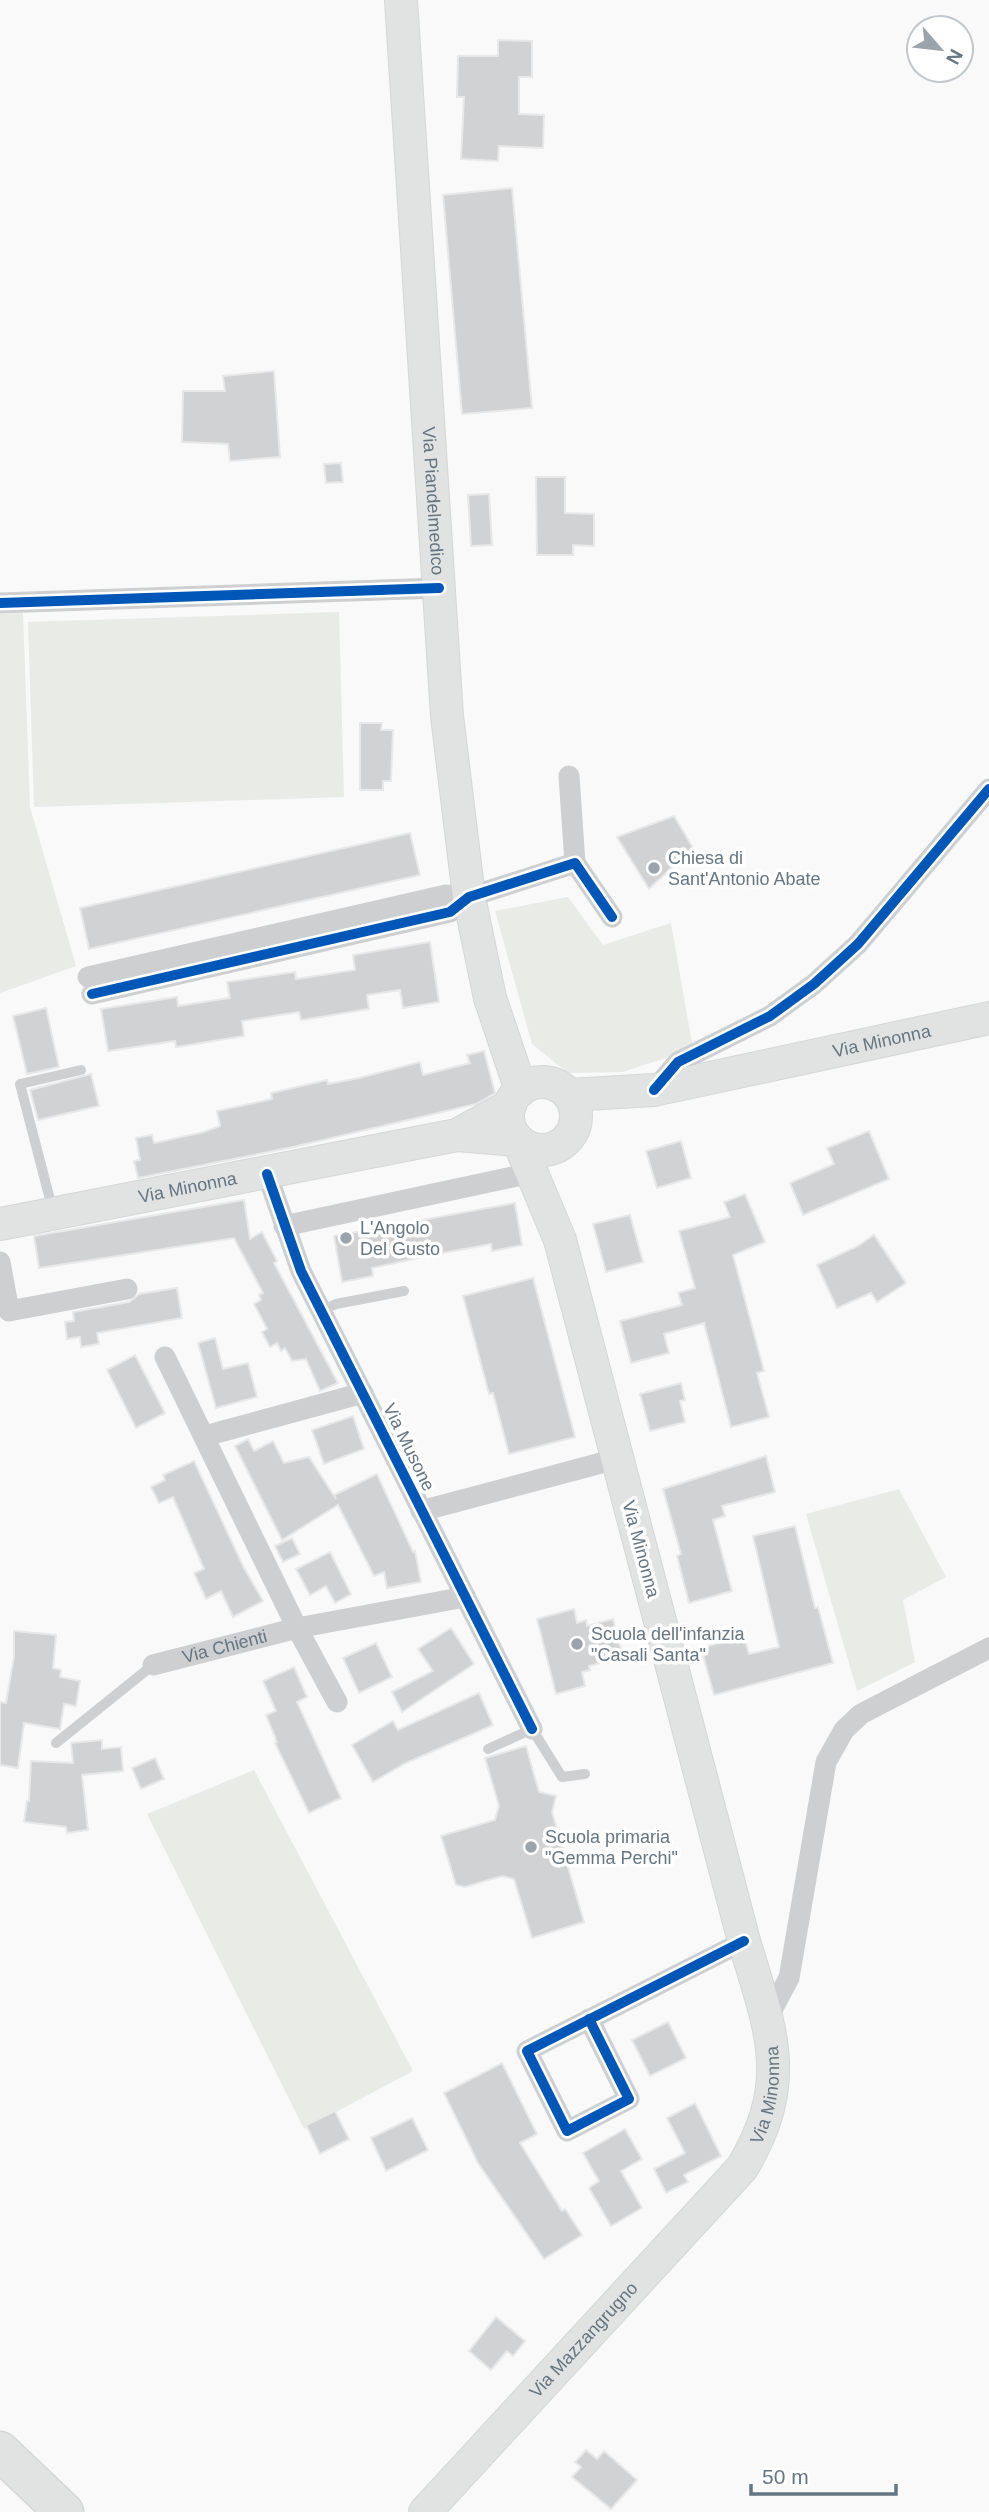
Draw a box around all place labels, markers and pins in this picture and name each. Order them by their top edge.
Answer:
place label: Chiesa di Sant'Antonio Abate [668,848,821,889]
marker: Chiesa di Sant'Antonio Abate [646,860,662,876]
place label: L'Angolo Del Gusto [360,1218,440,1259]
marker: L'Angolo Del Gusto [338,1230,354,1246]
place label: Scuola dell'infanzia "Casali Santa" [591,1624,746,1665]
marker: Scuola dell'infanzia "Casali Santa" [569,1636,585,1652]
place label: Scuola primaria "Gemma Perchi" [545,1827,678,1868]
marker: Scuola primaria "Gemma Perchi" [523,1839,539,1855]

